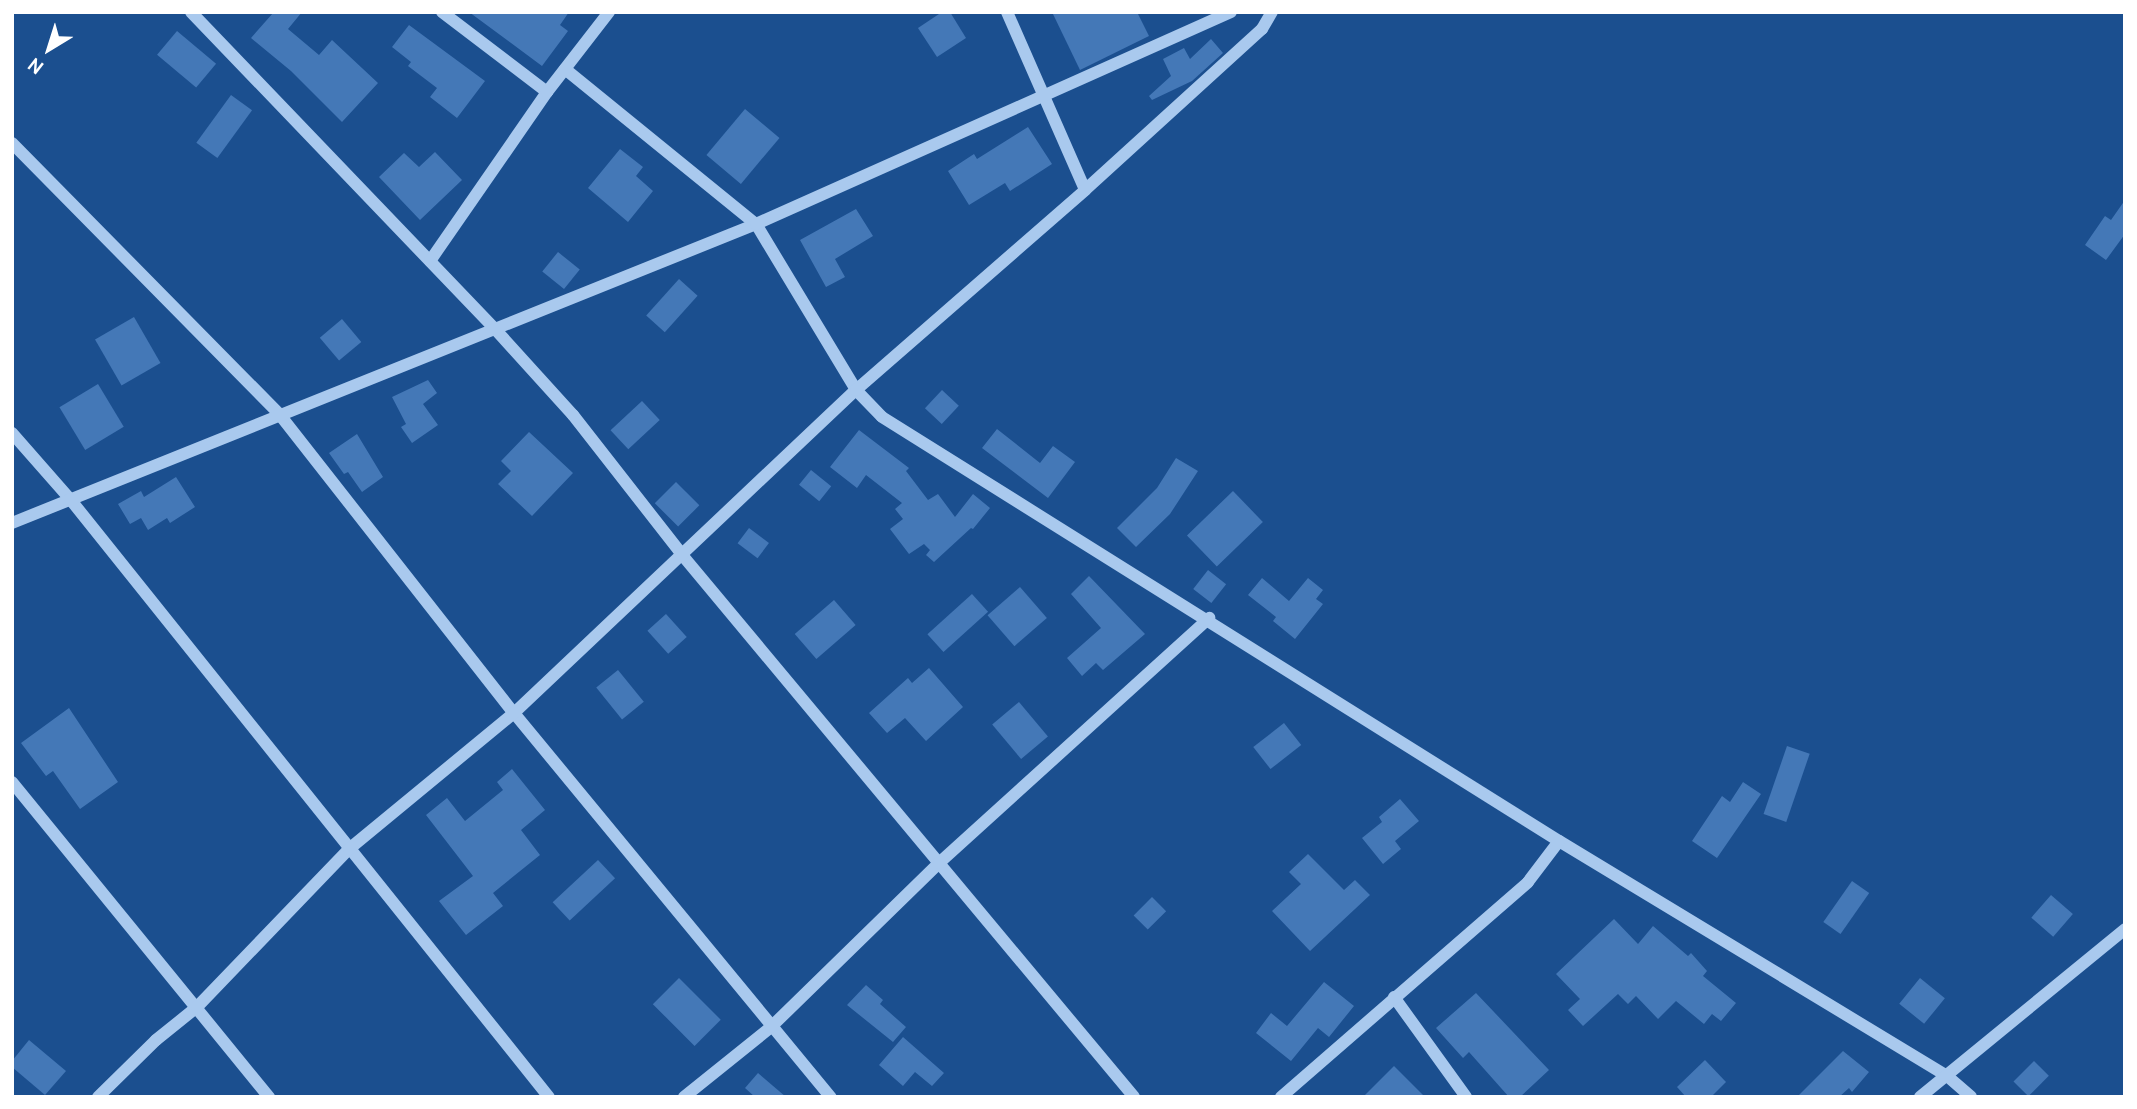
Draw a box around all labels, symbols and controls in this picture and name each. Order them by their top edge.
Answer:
north arrow [14,14,84,84]
text: N [23,53,48,79]

